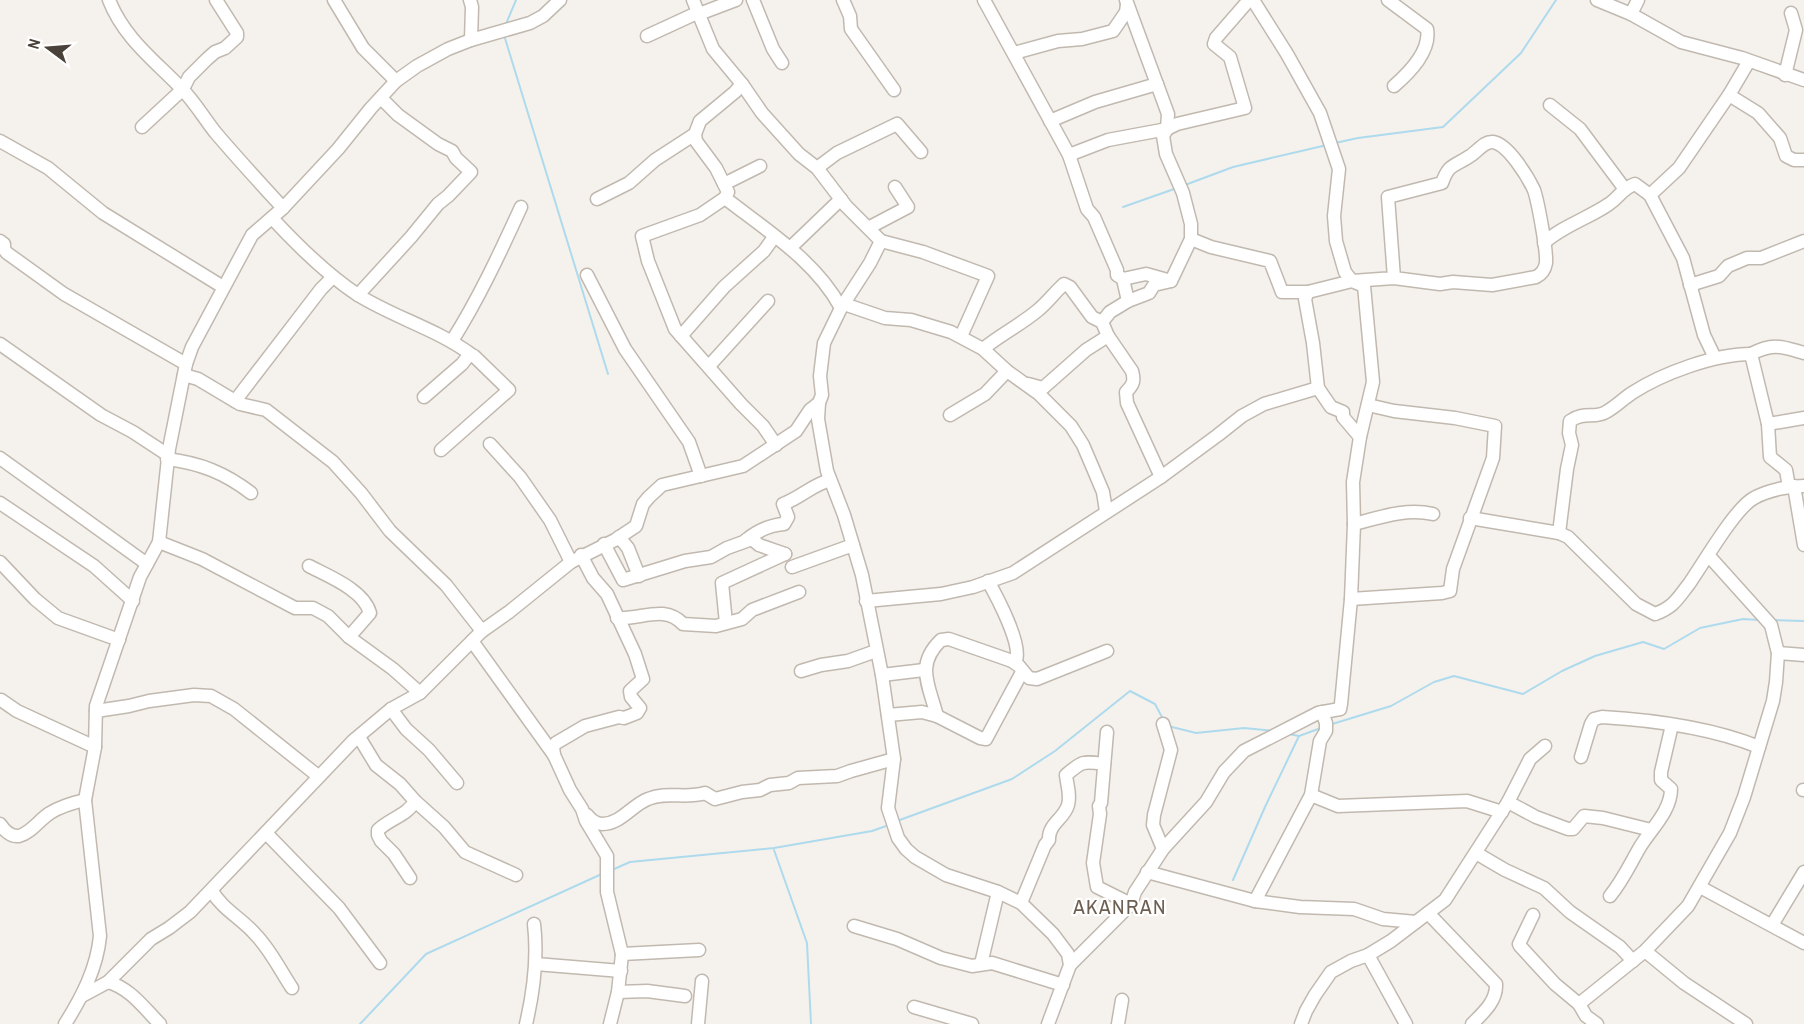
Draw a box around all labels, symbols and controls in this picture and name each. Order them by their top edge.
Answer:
north arrow [18,18,78,78]
text: N [22,36,45,51]
district label: AKANRAN [1072,892,1167,921]

